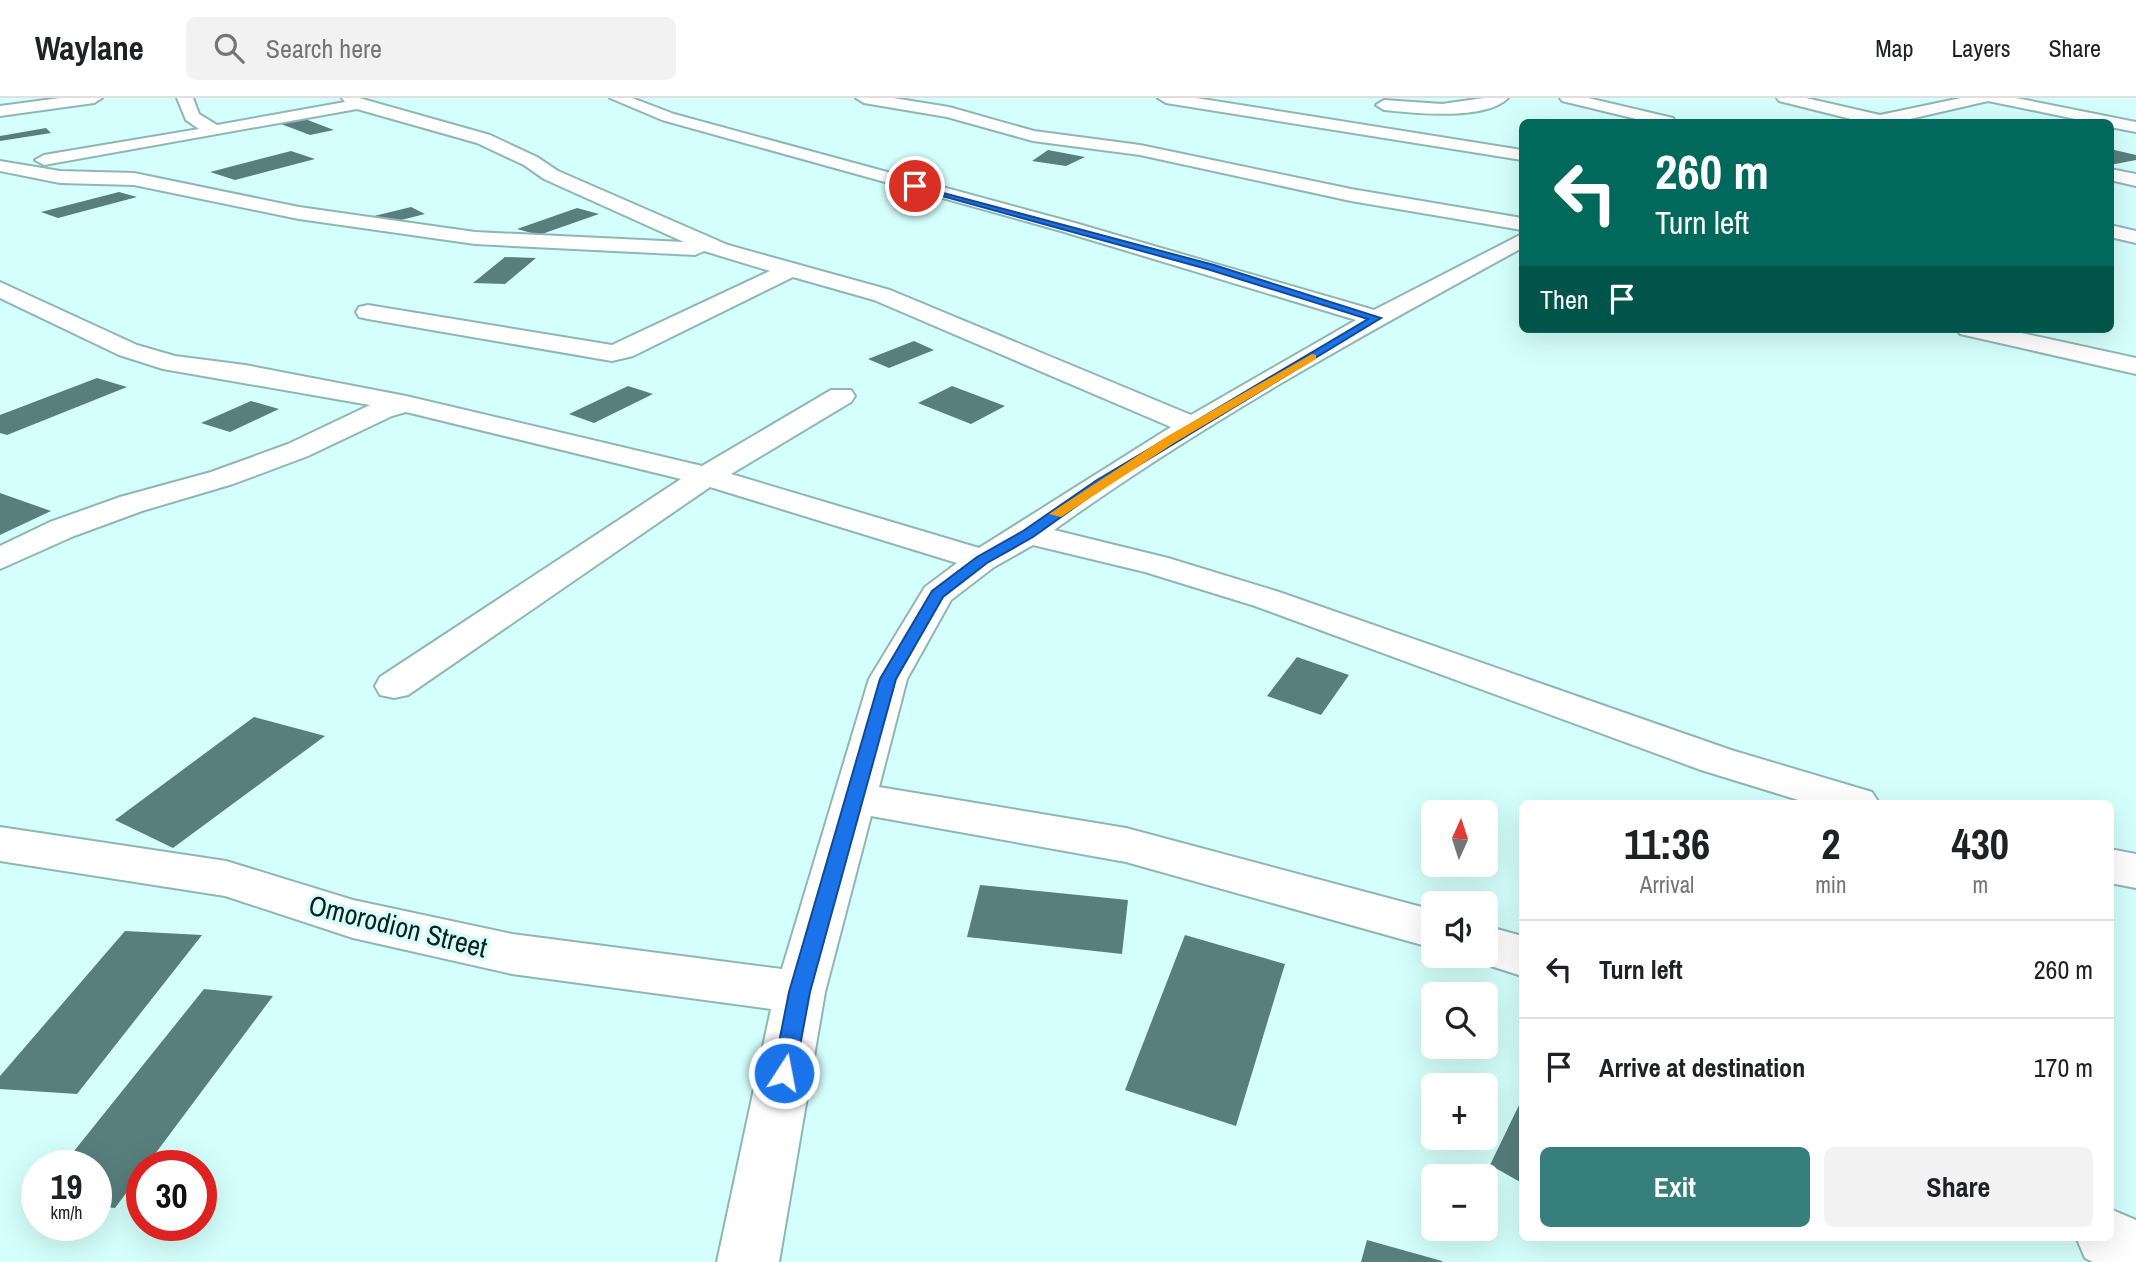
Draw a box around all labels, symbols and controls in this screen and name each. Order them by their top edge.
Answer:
search box [186,17,676,80]
text: Waylane [35,26,144,70]
icon: search [210,29,248,67]
text: Search here [266,31,382,66]
text: Map [1875,32,1913,64]
text: Layers [1951,32,2010,64]
text: Share [2048,32,2101,64]
text: 260 m [1655,138,1769,204]
icon: left [1540,147,1631,238]
pin [885,156,945,216]
icon: arrive [896,167,934,205]
text: Turn left [1655,201,1749,244]
icon: arrive [1603,280,1641,318]
text: Then [1540,282,1589,317]
north arrow [1421,800,1498,877]
map controls [1421,800,1498,1241]
text: 11:36 [1624,816,1710,872]
text: 2 [1821,816,1840,872]
text: 430 [1952,816,2009,872]
text: Arrival [1640,869,1694,900]
text: min [1815,869,1847,900]
text: m [1972,869,1988,900]
street label: Omorodion Street [305,885,491,967]
button: sound [1421,891,1498,968]
icon: left [1540,950,1578,988]
text: Turn left [1599,952,1683,987]
text: 260 m [2034,952,2093,987]
button: search [1421,982,1498,1059]
position arrow [747,1036,821,1110]
icon: arrive [1540,1048,1578,1086]
text: Arrive at destination [1599,1050,1805,1085]
text: 170 m [2034,1050,2093,1085]
button: + [1421,1073,1498,1150]
button: Exit [1540,1147,1810,1227]
button: Share [1824,1147,2093,1227]
speed limit sign: 30 [126,1150,217,1241]
text: 19 [51,1163,82,1210]
button: − [1421,1164,1498,1241]
text: km/h [51,1200,83,1225]

